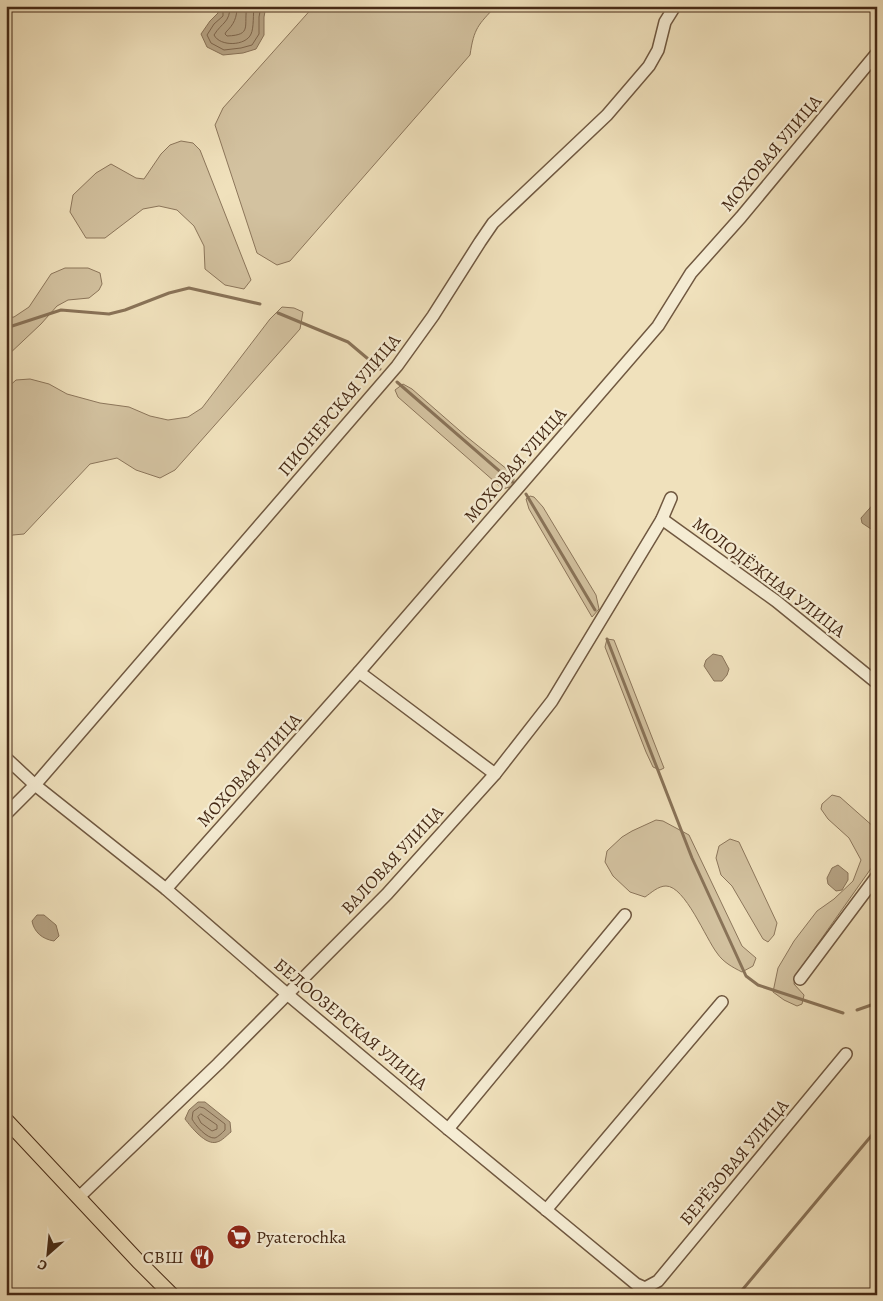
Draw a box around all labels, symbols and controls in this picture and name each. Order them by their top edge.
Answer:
street label: МОХОВАЯ УЛИЦА [715,89,827,216]
street label: ПИОНЕРСКАЯ УЛИЦА [272,328,406,481]
street label: МОХОВАЯ УЛИЦА [458,402,572,528]
street label: МОЛОДЁЖНАЯ УЛИЦА [688,511,851,643]
street label: МОХОВАЯ УЛИЦА [191,708,307,832]
street label: ВАЛОВАЯ УЛИЦА [336,800,449,919]
street label: БЕЛООЗЕРСКАЯ УЛИЦА [269,953,433,1096]
street label: БЕРЁЗОВАЯ УЛИЦА [674,1093,794,1230]
supermarket icon: Pyaterochka [226,1224,252,1250]
place label: Pyaterochka [256,1225,347,1249]
north arrow [22,1228,72,1278]
restaurant icon: СВШ [189,1244,215,1270]
place label: СВШ [143,1245,184,1269]
text: С [34,1255,50,1276]

